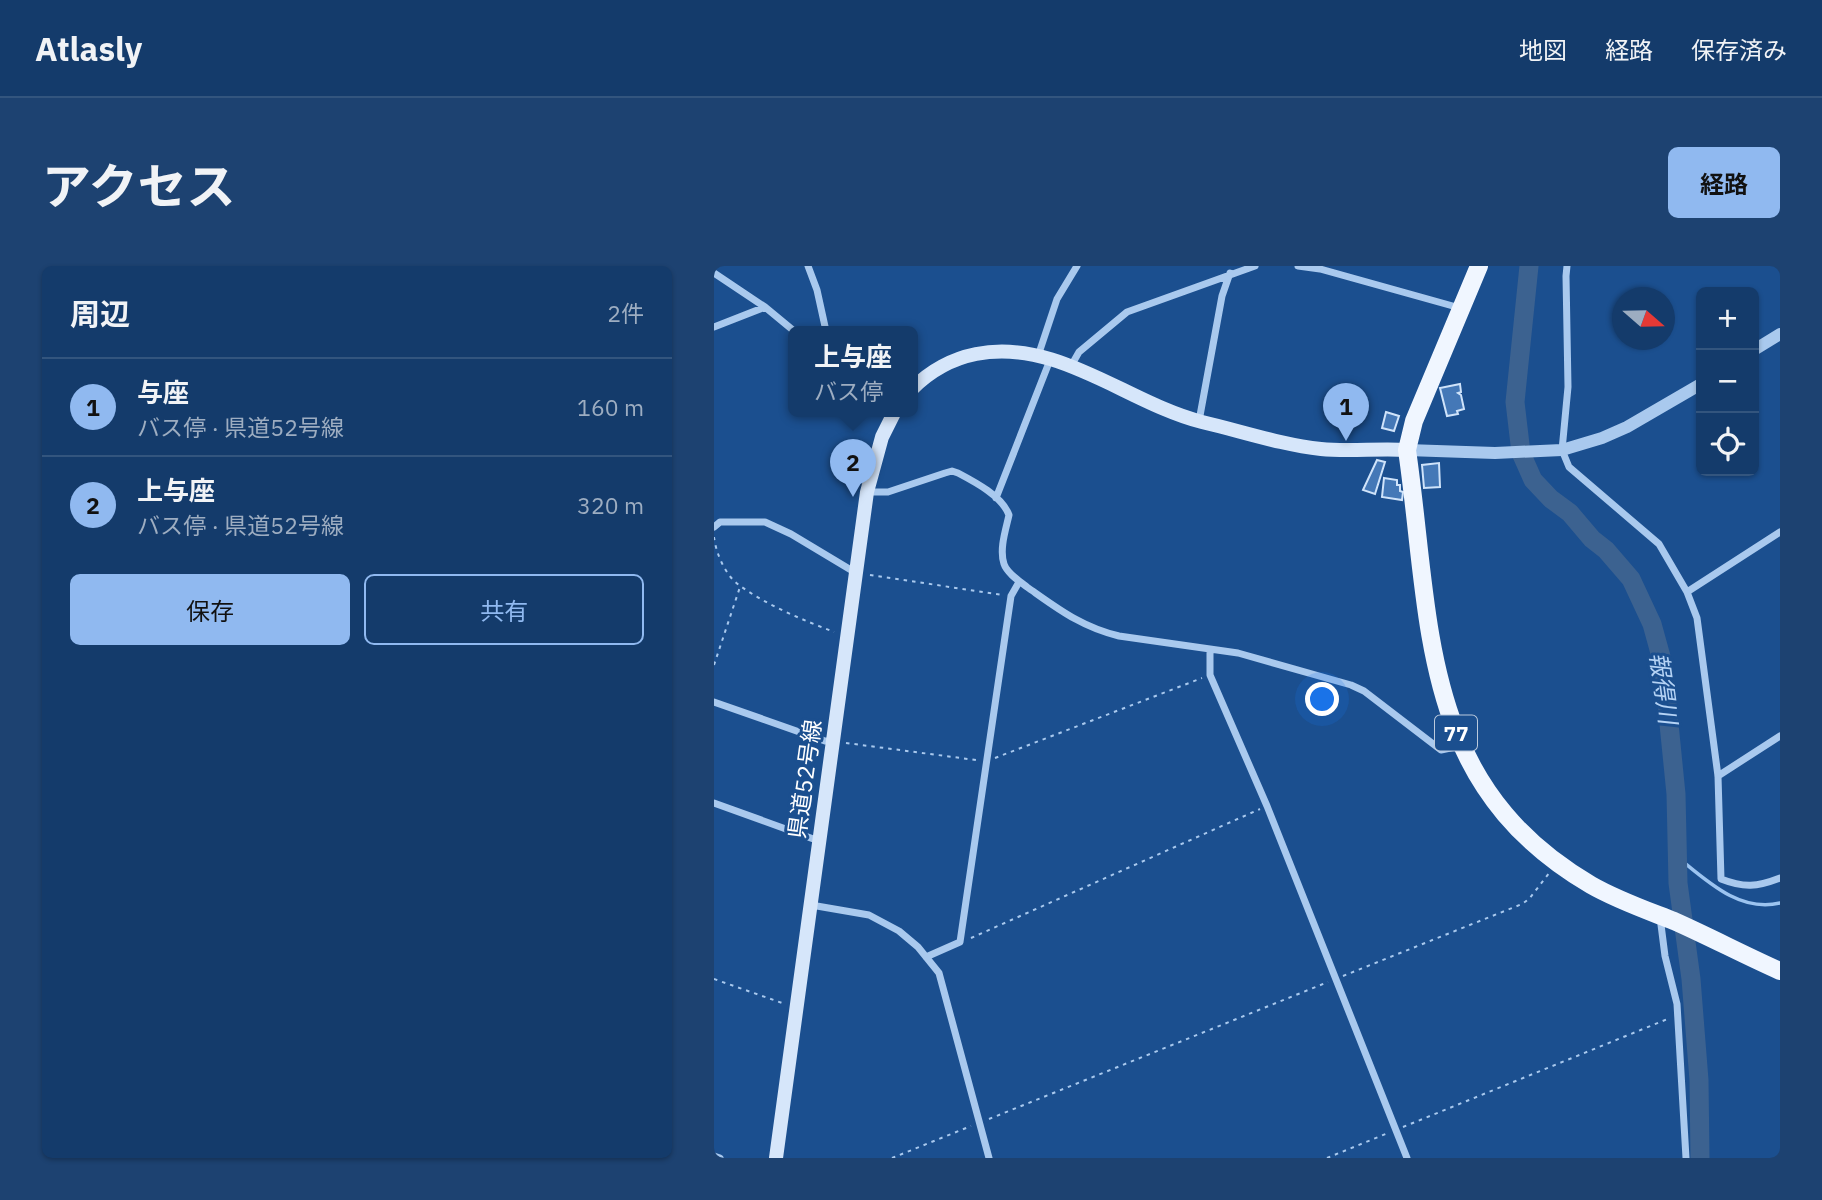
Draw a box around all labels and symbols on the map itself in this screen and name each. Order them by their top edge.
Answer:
north arrow [1612,287,1675,350]
pin: 1 [1323,383,1369,441]
pin: 2 [830,439,876,497]
water label: 報得川 [1643,650,1685,729]
your location [1305,682,1339,716]
road number: 77 [1435,715,1477,750]
street label: 県道52号線 [781,718,827,840]

